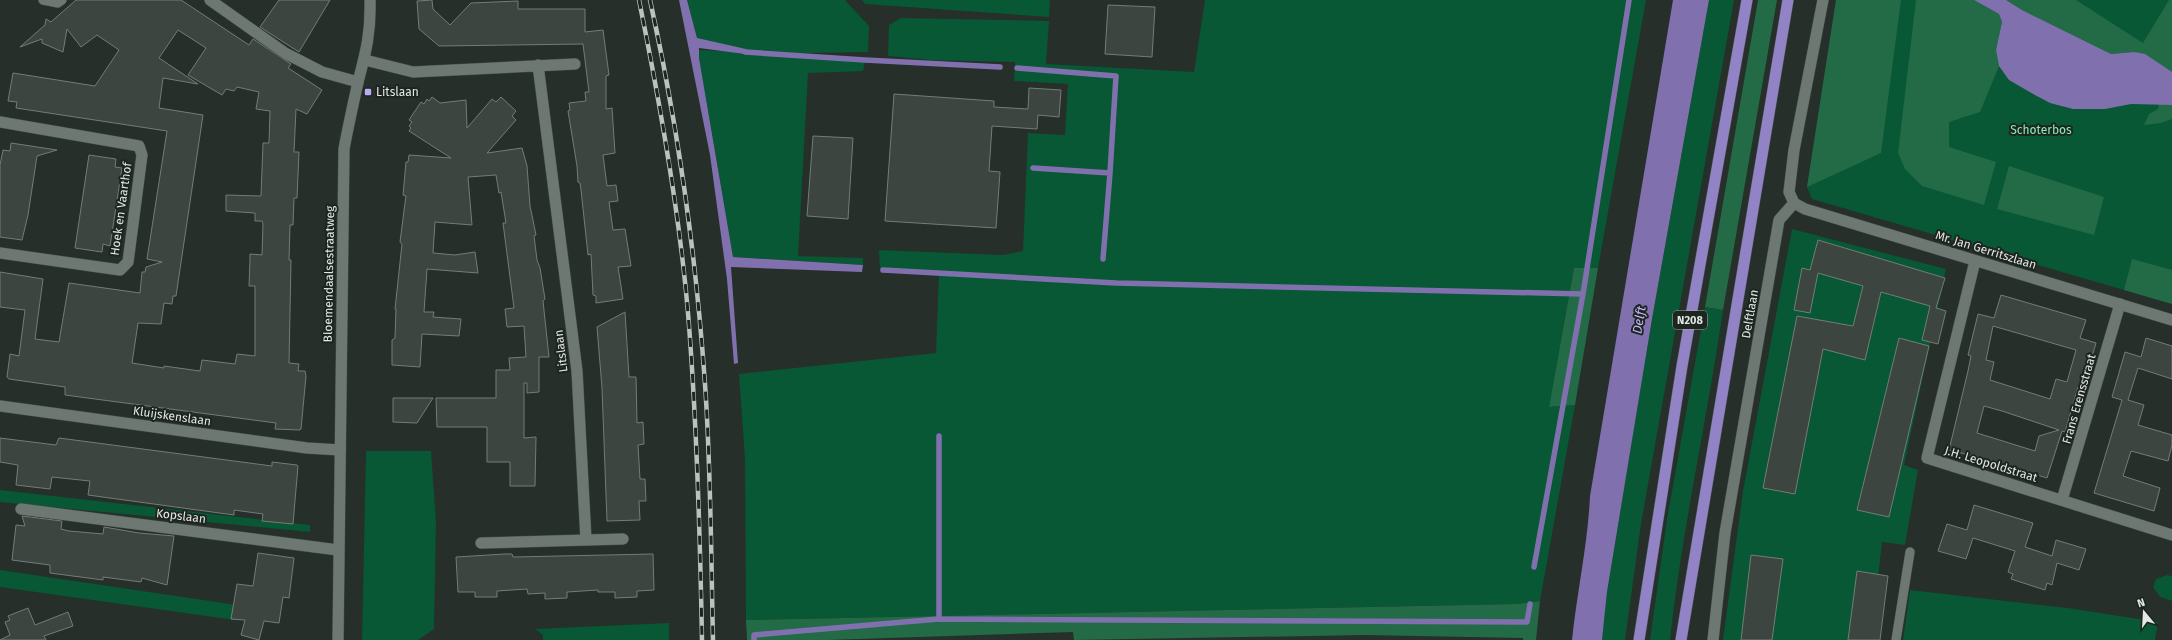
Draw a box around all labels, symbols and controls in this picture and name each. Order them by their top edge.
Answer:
place label: Litslaan [376,85,419,99]
marker: Litslaan [363,87,373,97]
park label: Schoterbos [2010,123,2072,137]
street label: Hoek en Vaarthof [108,161,135,257]
street label: Bloemendaalsestraatweg [321,205,337,342]
street label: Mr. Jan Gerritszlaan [1934,228,2038,272]
street label: Delftlaan [1739,288,1761,340]
water label: Delft [1629,305,1649,335]
road number: N208 [1673,311,1707,329]
street label: Litslaan [551,329,571,373]
street label: Frans Erensstraat [2059,352,2099,446]
street label: Kluijskenslaan [132,404,212,428]
street label: J.H. Leopoldstraat [1943,443,2040,485]
street label: Kopslaan [155,506,207,526]
north arrow [2124,592,2164,632]
text: N [2136,596,2147,610]

